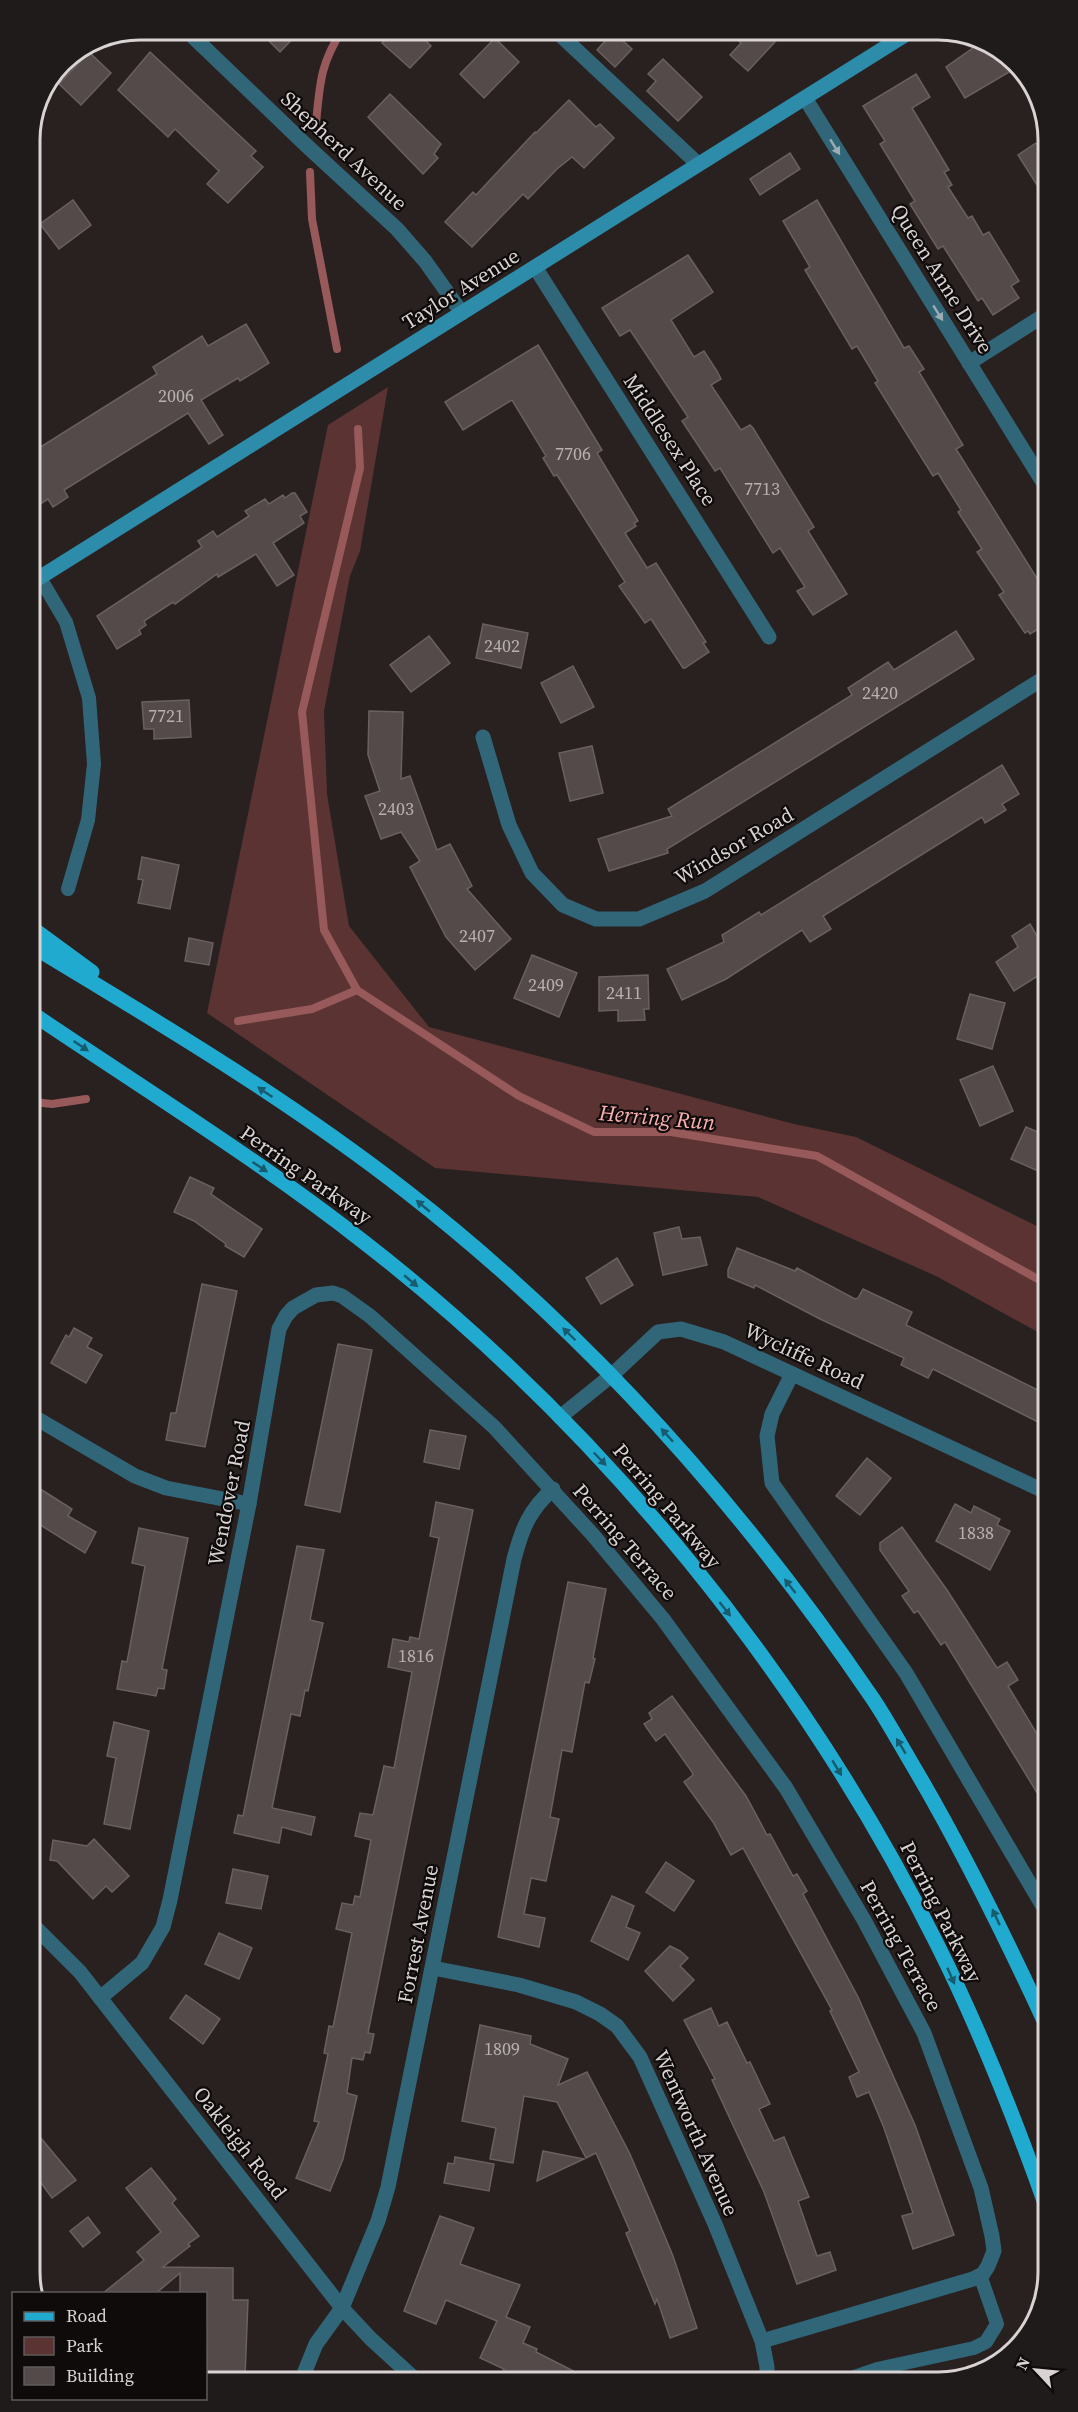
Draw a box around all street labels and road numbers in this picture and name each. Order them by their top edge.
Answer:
street label: Shepherd Avenue [275,84,414,217]
street label: Queen Anne Drive [885,198,1000,359]
street label: Taylor Avenue [397,241,525,336]
street label: Middlesex Place [617,368,724,511]
street label: Windsor Road [669,800,799,891]
street label: Perring Parkway [234,1118,378,1231]
street label: Wycliffe Road [740,1315,869,1396]
street label: Wendover Road [200,1417,257,1568]
street label: Perring Parkway [606,1437,729,1575]
street label: Perring Terrace [567,1477,684,1606]
street label: Perring Parkway [893,1836,990,1988]
street label: Forrest Avenue [390,1862,445,2006]
street label: Perring Terrace [853,1875,949,2017]
street label: Wentworth Avenue [647,2045,746,2220]
street label: Oakleigh Road [187,2080,294,2205]

